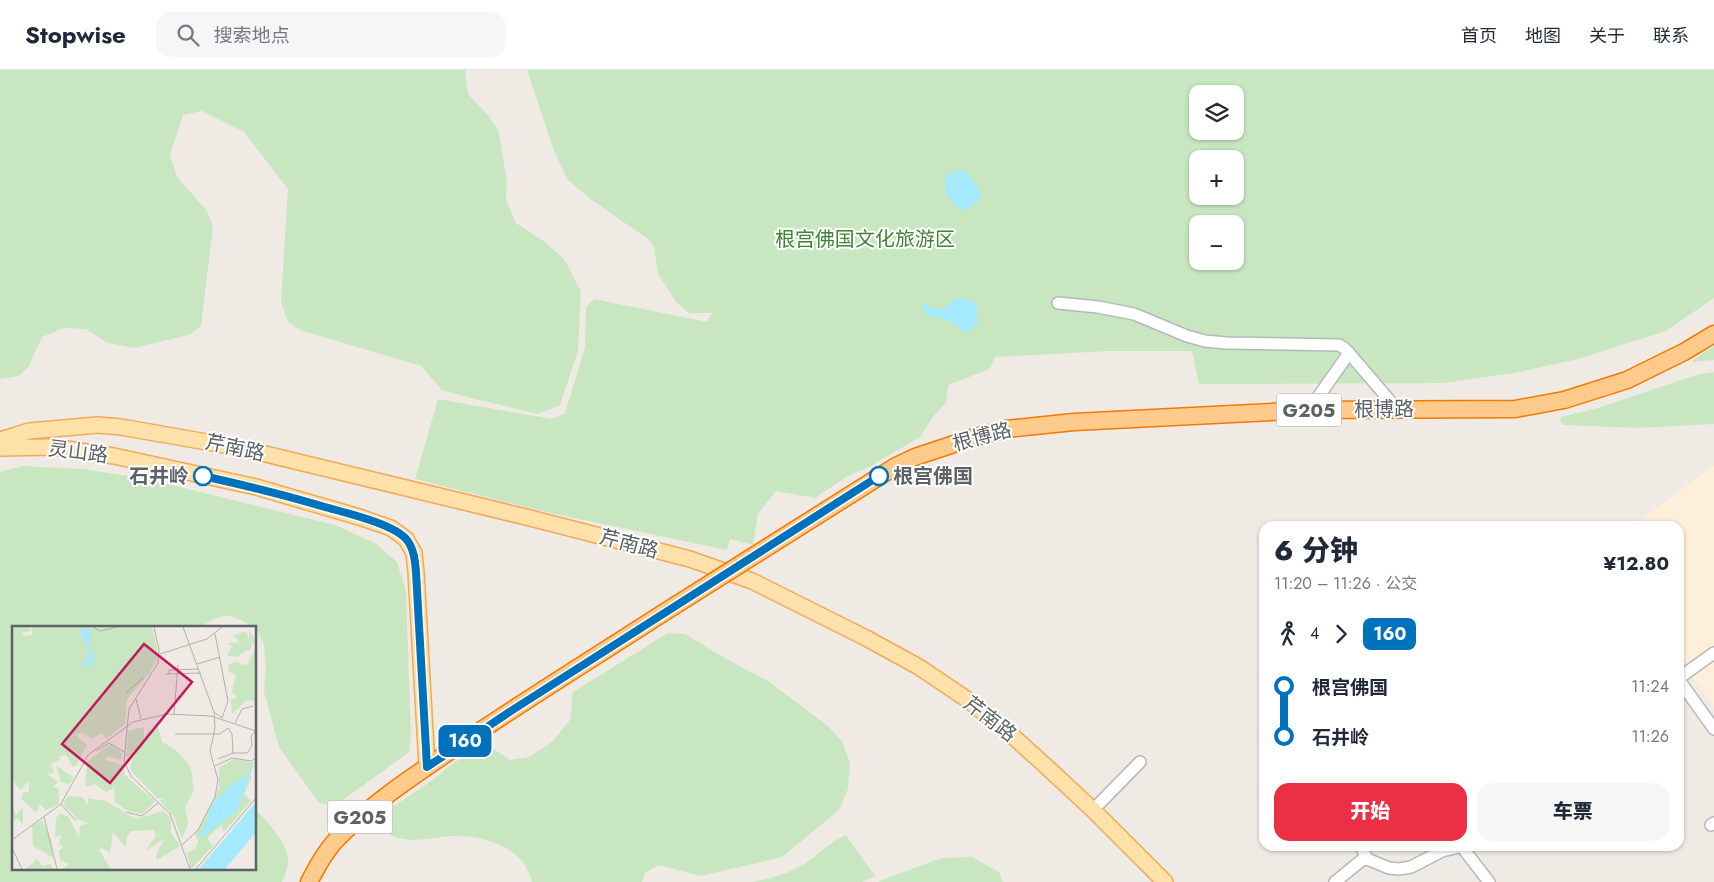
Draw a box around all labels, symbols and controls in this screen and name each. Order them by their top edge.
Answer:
search box [156,12,506,57]
text: Stopwise [25,17,126,52]
icon: search [174,21,202,49]
text: 搜索地点 [214,22,290,49]
text: 首页 [1461,23,1497,49]
text: 地图 [1525,23,1561,49]
text: 关于 [1589,23,1625,49]
text: 联系 [1653,23,1689,49]
map controls [1189,85,1244,270]
button: layers [1189,85,1244,140]
button: + [1189,150,1244,205]
button: − [1189,215,1244,270]
park label: 根宫佛国文化旅游区 [775,225,955,254]
road number: G205 [1276,394,1342,426]
street label: 根博路 [1354,395,1414,424]
street label: 根博路 [949,415,1015,459]
street label: 芹南路 [203,428,267,468]
street label: 灵山路 [46,434,110,470]
place label: 石井岭 [129,462,189,491]
place label: 根宫佛国 [893,462,973,491]
marker: 石井岭 [193,466,213,486]
marker: 根宫佛国 [869,466,889,486]
street label: 芹南路 [596,522,662,566]
text: 6 分钟 [1274,530,1358,571]
text: ¥12.80 [1604,550,1669,577]
text: 11:20 – 11:26 · 公交 [1274,572,1417,595]
icon: walk [1274,620,1302,648]
icon: forward [1327,620,1355,648]
text: 160 [1373,621,1406,647]
text: 4 [1310,622,1319,645]
inset map [12,626,256,870]
text: 根宫佛国 [1312,674,1388,701]
text: 11:24 [1631,675,1669,698]
street label: 芹南路 [957,689,1023,749]
text: 石井岭 [1312,724,1369,751]
line badge: 160 [436,725,494,757]
text: 11:26 [1631,725,1669,748]
text: 160 [448,728,482,754]
button: 开始 [1274,783,1467,841]
button: 车票 [1477,783,1669,841]
road number: G205 [328,800,392,834]

